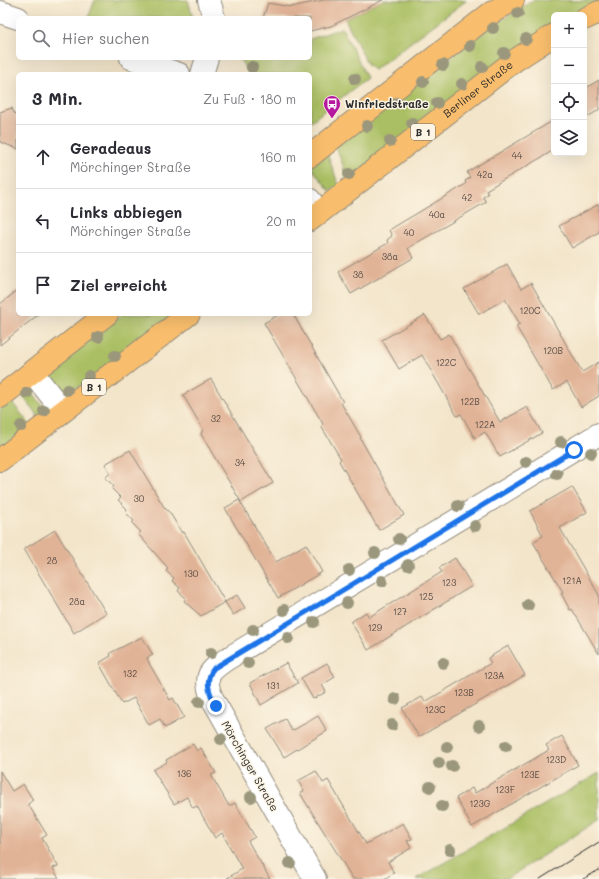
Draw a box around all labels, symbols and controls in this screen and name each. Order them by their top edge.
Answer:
map controls [551,12,587,156]
button: + [551,12,587,48]
search box [16,16,312,60]
icon: search [30,27,52,49]
text: Hier suchen [62,28,149,48]
button: − [551,48,587,84]
street label: Berliner Straße [440,57,516,121]
button: locate [551,84,587,120]
text: 3 Min. [32,87,83,109]
text: Zu Fuß · 180 m [203,90,296,107]
bus stop icon: Winfriedstraße [322,94,342,119]
place label: Winfriedstraße [345,96,429,111]
button: layers [551,120,587,156]
road number: B 1 [411,124,435,140]
text: Geradeaus [70,138,151,158]
icon: ahead [32,146,54,168]
text: 160 m [260,148,296,165]
house number: 44 [512,150,523,161]
text: Mörchinger Straße [70,158,191,175]
house number: 42a [477,169,493,180]
house number: 42 [462,192,472,203]
text: Links abbiegen [70,202,182,222]
house number: 40a [429,209,446,220]
icon: left [32,210,54,232]
text: 20 m [266,212,296,229]
text: Mörchinger Straße [70,222,191,239]
house number: 40 [404,227,415,238]
house number: 38a [382,251,399,262]
house number: 38 [353,269,364,280]
icon: arrive [32,274,54,296]
text: Ziel erreicht [70,275,167,295]
house number: 120C [519,305,541,316]
house number: 120B [543,345,563,356]
house number: 122C [436,357,457,368]
road number: B 1 [82,379,106,395]
house number: 122B [460,396,480,407]
house number: 32 [211,413,221,424]
house number: 122A [475,419,495,430]
route start [565,441,583,459]
house number: 34 [235,457,246,468]
house number: 30 [134,493,145,504]
house number: 28 [47,555,58,566]
house number: 130 [184,568,199,579]
house number: 121A [562,575,582,586]
house number: 123 [442,577,456,588]
house number: 125 [419,591,433,602]
house number: 28a [69,596,85,607]
house number: 127 [393,606,407,617]
house number: 129 [368,622,383,633]
house number: 132 [123,668,137,679]
house number: 123A [484,670,504,681]
house number: 131 [266,680,280,691]
house number: 123B [454,687,474,698]
route end [207,697,225,715]
house number: 123C [425,704,446,715]
street label: Mörchinger Straße [218,718,283,814]
house number: 123D [546,754,566,765]
house number: 136 [177,768,191,779]
house number: 123E [520,769,540,780]
house number: 123F [495,784,515,795]
house number: 123G [470,798,491,809]

